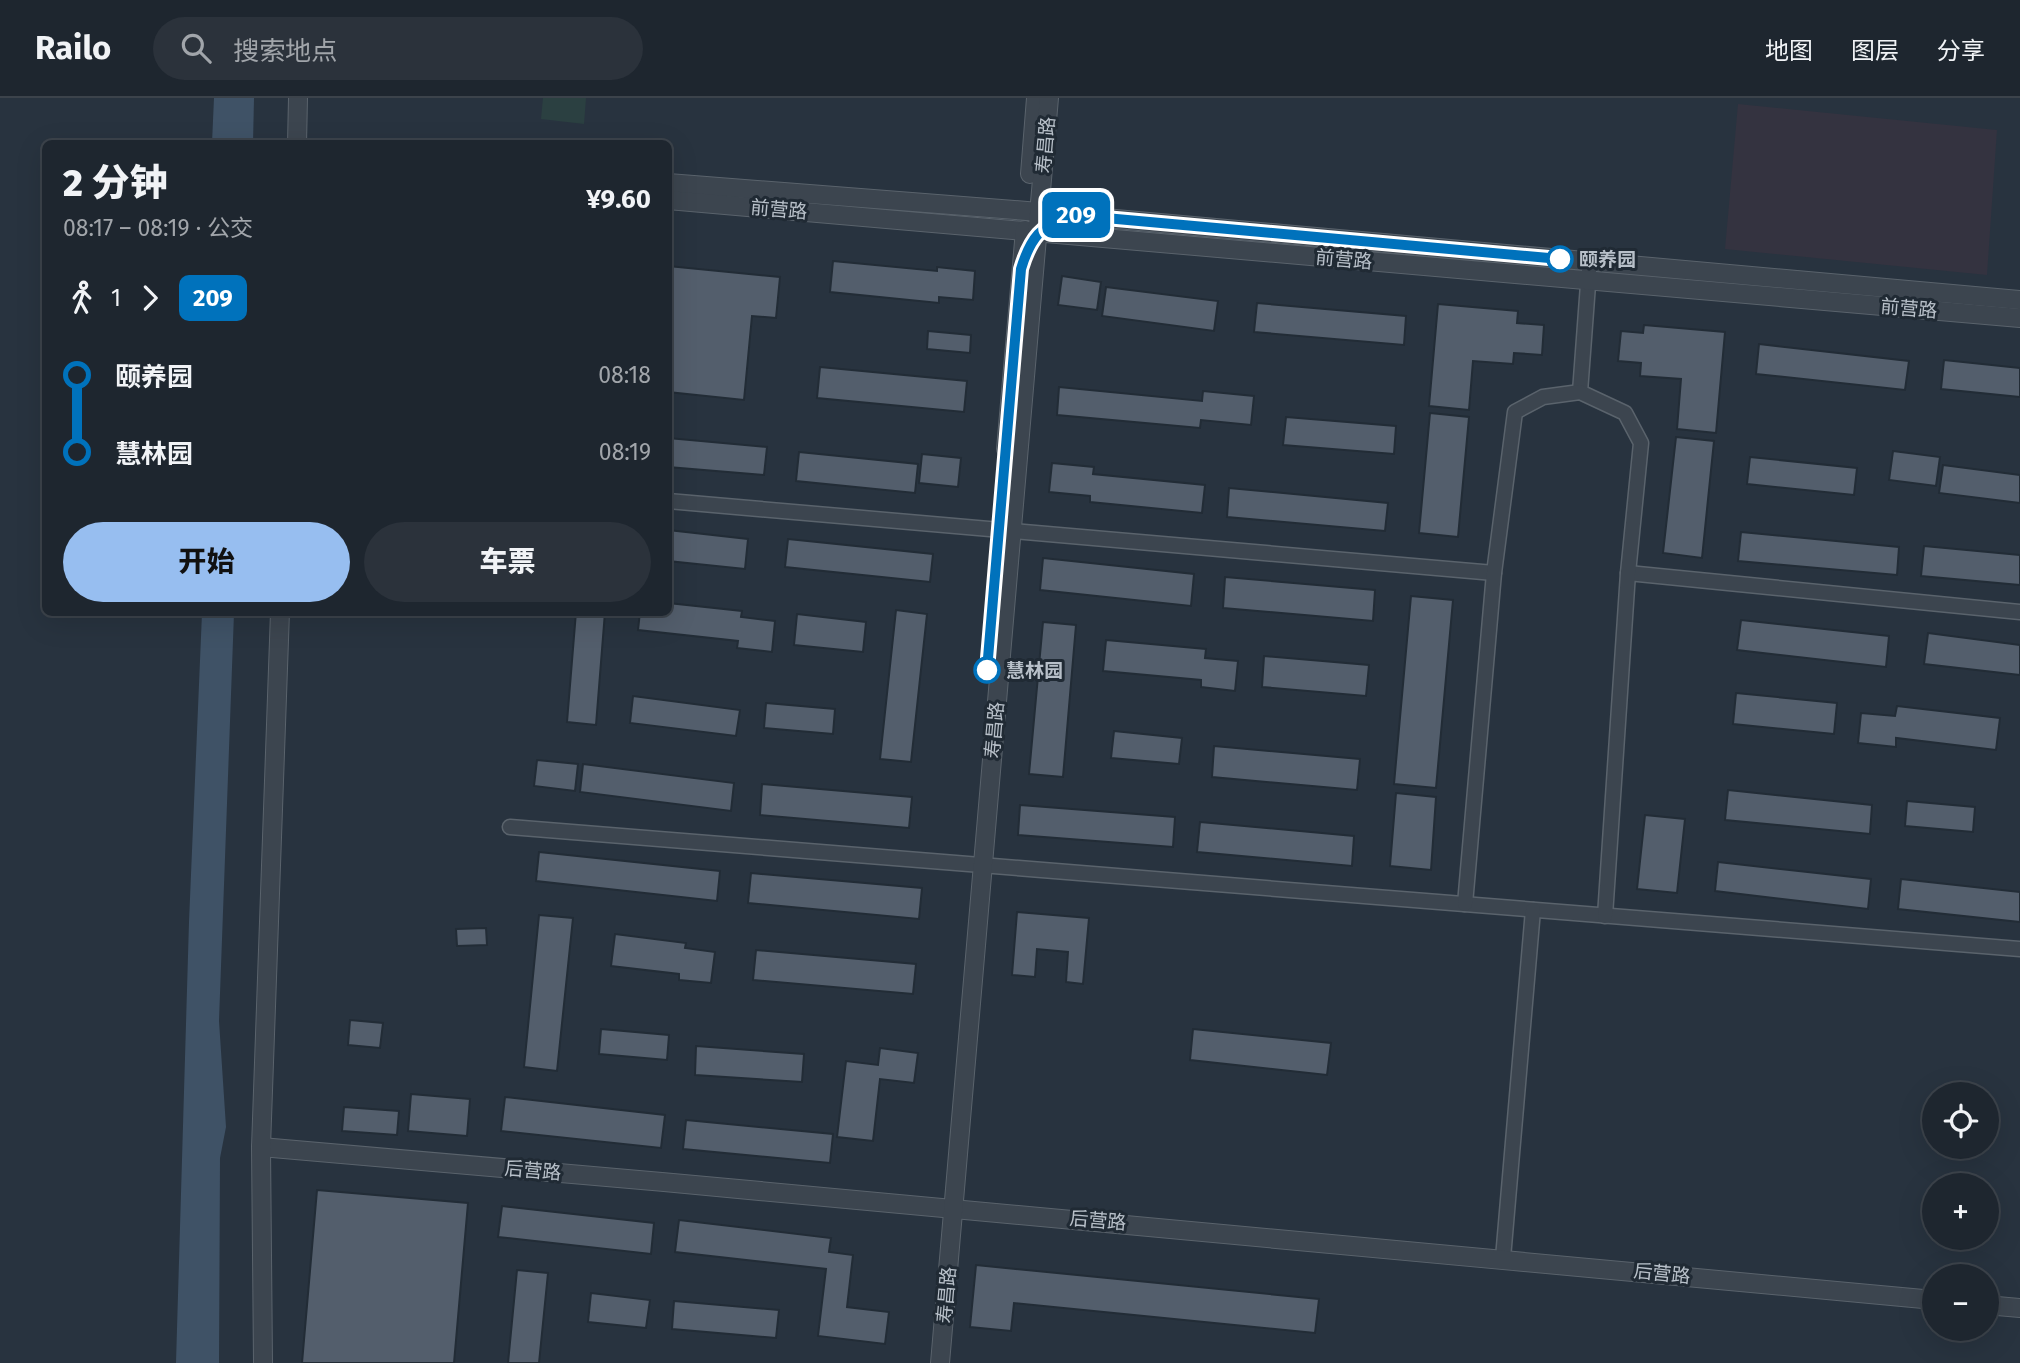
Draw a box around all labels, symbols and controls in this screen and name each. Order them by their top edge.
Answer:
search box [153,17,643,80]
text: Railo [35,28,111,68]
icon: search [177,29,215,67]
text: 搜索地点 [233,36,337,67]
text: 地图 [1765,37,1813,65]
text: 图层 [1851,37,1899,65]
text: 分享 [1937,37,1985,65]
street label: 寿昌路 [1032,116,1059,174]
text: 2 分钟 [63,160,168,206]
text: ¥9.60 [586,184,651,215]
line badge: 209 [1036,192,1116,238]
street label: 前营路 [750,196,808,223]
text: 209 [1056,201,1096,229]
text: 08:17 – 08:19 · 公交 [63,214,253,242]
street label: 前营路 [1315,246,1373,273]
marker: 颐养园 [1547,246,1573,272]
place label: 颐养园 [1579,248,1636,271]
icon: walk [63,279,101,317]
icon: forward [131,279,169,317]
text: 1 [111,284,121,312]
text: 209 [193,284,233,312]
street label: 前营路 [1880,295,1938,322]
text: 08:18 [598,361,651,389]
text: 颐养园 [115,362,193,393]
text: 08:19 [599,438,651,466]
text: 慧林园 [115,439,193,470]
button: 开始 [63,522,350,602]
button: 车票 [364,522,651,602]
marker: 慧林园 [974,657,1000,683]
place label: 慧林园 [1006,659,1063,682]
street label: 寿昌路 [981,701,1008,759]
map controls [1922,1082,1999,1341]
button: locate [1922,1082,1999,1159]
street label: 后营路 [504,1157,562,1184]
button: + [1922,1173,1999,1250]
street label: 后营路 [1069,1207,1127,1234]
street label: 后营路 [1632,1259,1692,1288]
button: − [1922,1264,1999,1341]
street label: 寿昌路 [933,1266,960,1324]

